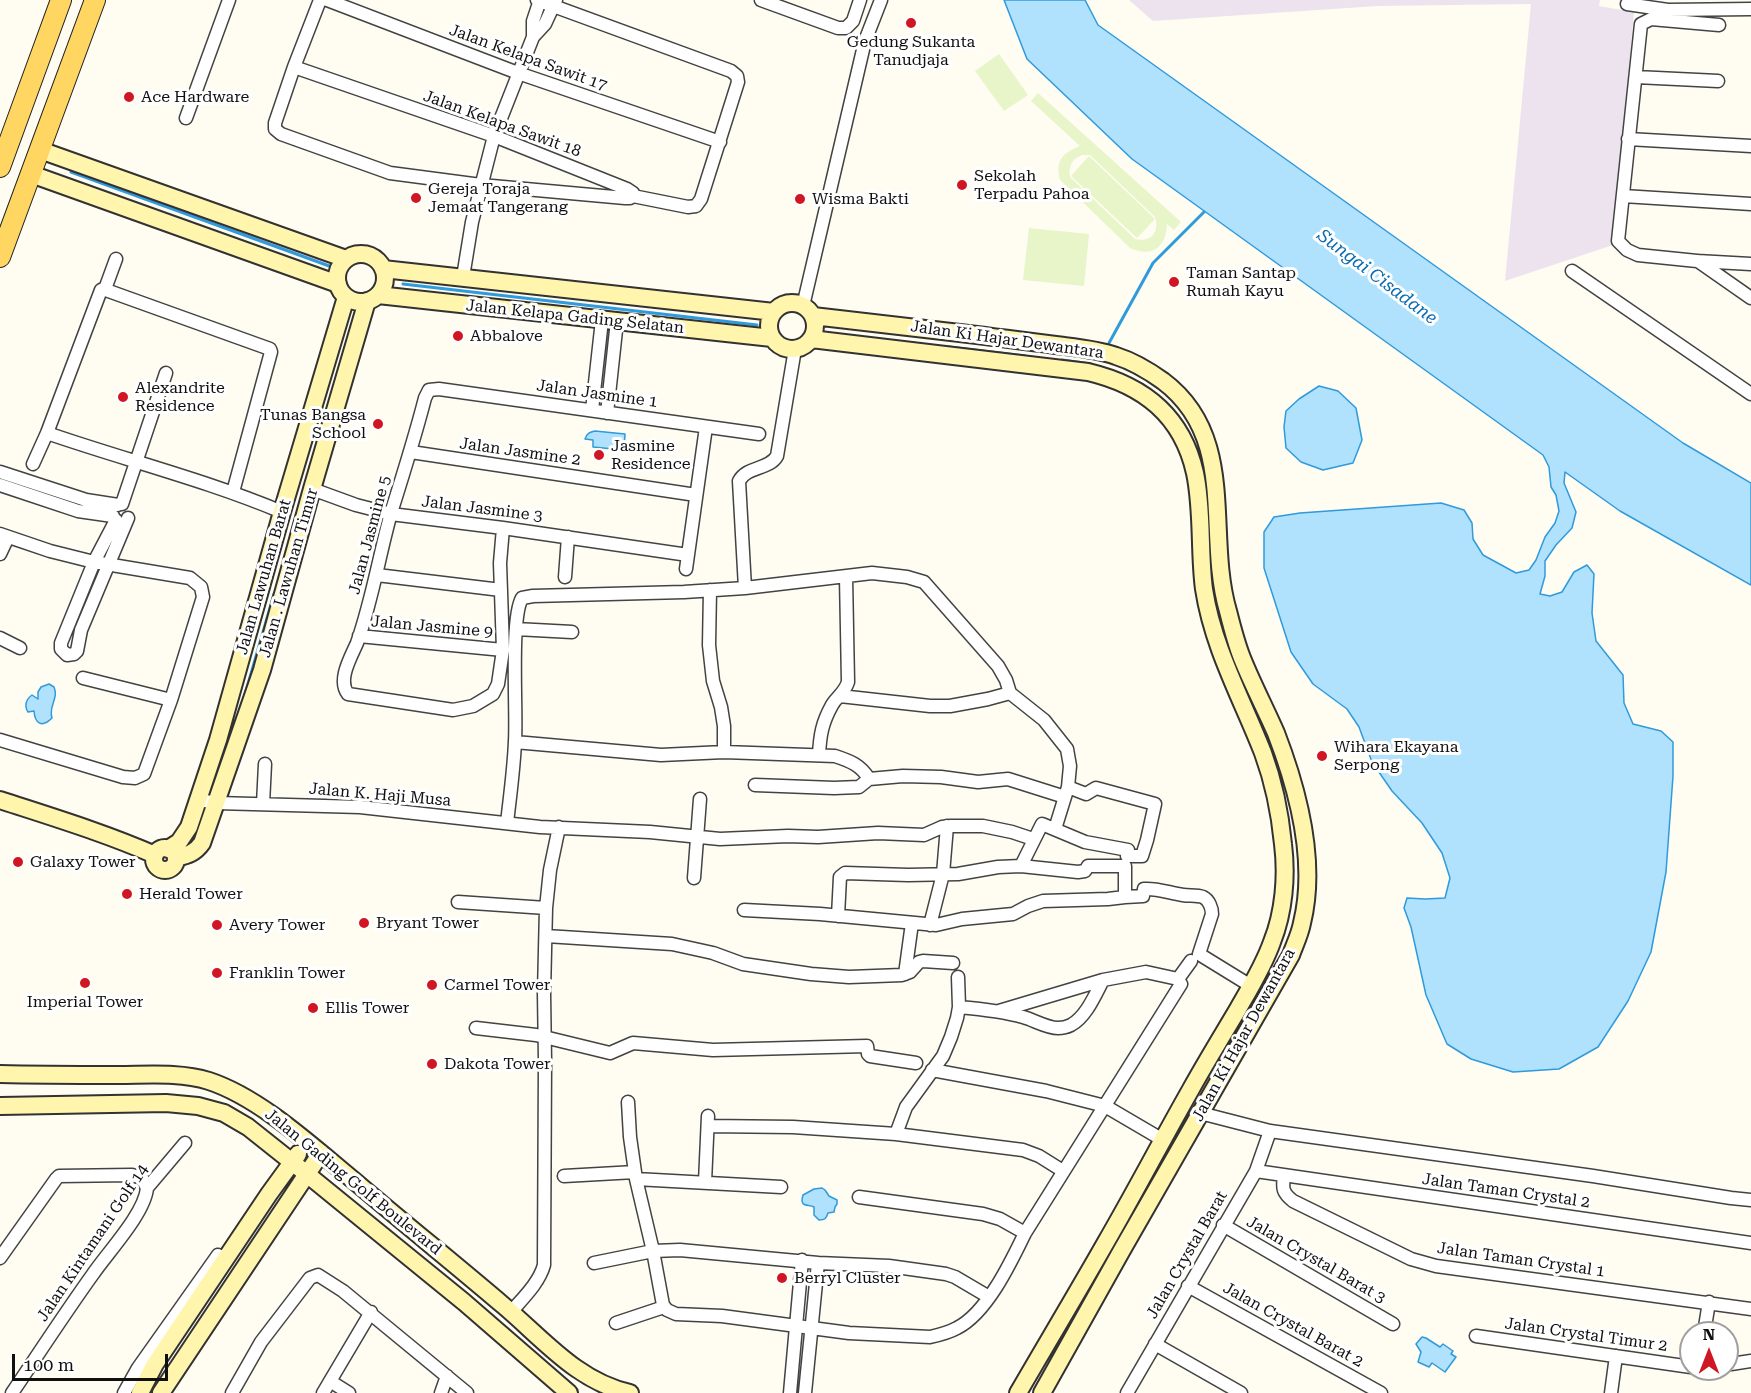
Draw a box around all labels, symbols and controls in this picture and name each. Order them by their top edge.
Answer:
marker: Gedung Sukanta Tanudjaja [904,16,918,30]
street label: Jalan Kelapa Sawit 17 [446,20,610,96]
place label: Gedung Sukanta Tanudjaja [847,32,975,70]
street label: Jalan Kelapa Sawit 18 [420,86,584,162]
place label: Ace Hardware [141,87,249,107]
marker: Ace Hardware [122,90,136,104]
place label: Sekolah Terpadu Pahoa [974,166,1089,204]
marker: Sekolah Terpadu Pahoa [955,178,969,192]
place label: Gereja Toraja Jemaat Tangerang [428,179,568,217]
place label: Wisma Bakti [812,189,909,209]
marker: Gereja Toraja Jemaat Tangerang [409,191,423,205]
marker: Wisma Bakti [793,192,807,206]
water label: Sungai Cisadane [1313,225,1441,329]
place label: Taman Santap Rumah Kayu [1186,263,1296,301]
marker: Taman Santap Rumah Kayu [1167,275,1181,289]
street label: Jalan Kelapa Gading Selatan [465,296,685,338]
street label: Jalan Ki Hajar Dewantara [909,317,1105,363]
place label: Abbalove [470,326,543,346]
marker: Abbalove [451,329,465,343]
street label: Jalan Jasmine 1 [535,376,659,412]
place label: Alexandrite Residence [135,378,225,416]
marker: Alexandrite Residence [116,390,130,404]
place label: Tunas Bangsa School [260,405,366,443]
marker: Tunas Bangsa School [371,417,385,431]
street label: Jalan Jasmine 2 [458,434,582,470]
place label: Jasmine Residence [611,436,690,474]
marker: Jasmine Residence [592,448,606,462]
street label: Jalan Jasmine 5 [345,474,395,596]
street label: Jalan . Lawuhan Timur [256,486,322,660]
street label: Jalan Jasmine 3 [420,492,544,526]
street label: Jalan Lawuhan Barat [233,497,295,657]
street label: Jalan Jasmine 9 [370,612,494,642]
place label: Wihara Ekayana Serpong [1334,737,1458,775]
marker: Wihara Ekayana Serpong [1315,749,1329,763]
street label: Jalan K. Haji Musa [308,779,452,811]
place label: Galaxy Tower [30,852,136,872]
marker: Galaxy Tower [11,855,25,869]
place label: Herald Tower [139,884,243,904]
marker: Herald Tower [120,887,134,901]
place label: Bryant Tower [376,913,479,933]
place label: Avery Tower [229,915,325,935]
marker: Bryant Tower [357,916,371,930]
marker: Avery Tower [210,918,224,932]
street label: Jalan Ki Hajar Dewantara [1188,945,1300,1125]
place label: Franklin Tower [229,963,345,983]
marker: Franklin Tower [210,966,224,980]
place label: Carmel Tower [444,975,550,995]
marker: Imperial Tower [78,976,92,990]
marker: Carmel Tower [425,978,439,992]
place label: Imperial Tower [27,992,143,1012]
place label: Ellis Tower [325,998,409,1018]
marker: Ellis Tower [306,1001,320,1015]
place label: Dakota Tower [444,1054,551,1074]
marker: Dakota Tower [425,1057,439,1071]
street label: Jalan Gading Golf Boulevard [261,1105,445,1259]
street label: Jalan Kintamani Golf 14 [33,1161,153,1325]
street label: Jalan Taman Crystal 2 [1421,1170,1591,1212]
street label: Jalan Crystal Barat [1143,1188,1231,1322]
street label: Jalan Crystal Barat 3 [1243,1212,1389,1308]
street label: Jalan Taman Crystal 1 [1436,1239,1606,1281]
place label: Berryl Cluster [794,1268,901,1288]
marker: Berryl Cluster [775,1271,789,1285]
street label: Jalan Crystal Barat 2 [1220,1278,1366,1372]
street label: Jalan Crystal Timur 2 [1503,1314,1669,1356]
north arrow [1679,1321,1739,1381]
text: N [1703,1325,1715,1344]
scale bar [15,1342,171,1380]
text: 100 m [23,1354,74,1375]

